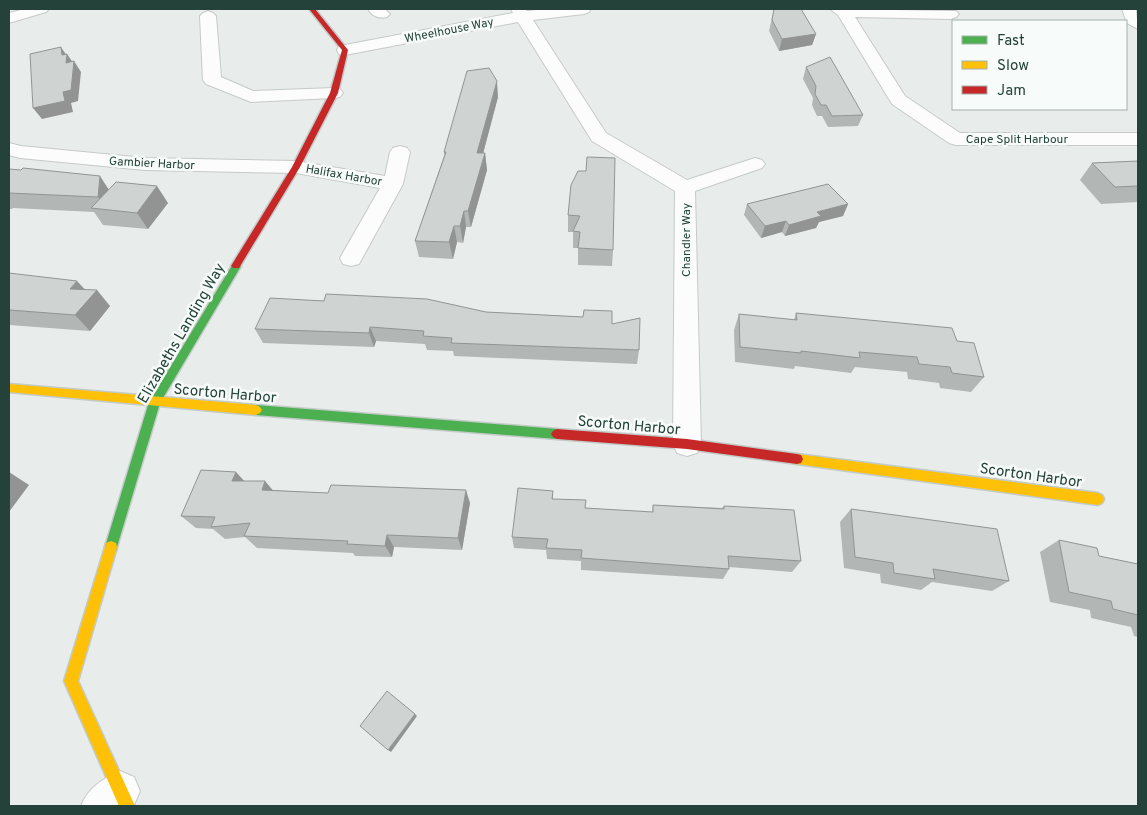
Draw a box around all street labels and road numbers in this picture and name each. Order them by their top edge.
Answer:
street label: Wheelhouse Way [403,14,495,47]
street label: Cape Split Harbour [966,132,1068,148]
street label: Gambier Harbor [109,154,196,174]
street label: Halifax Harbor [304,161,384,191]
street label: Chandler Way [679,203,695,277]
street label: Elizabeths Landing Way [134,260,230,407]
street label: Scorton Harbor [173,381,277,408]
street label: Scorton Harbor [577,413,681,440]
street label: Scorton Harbor [978,460,1083,493]

